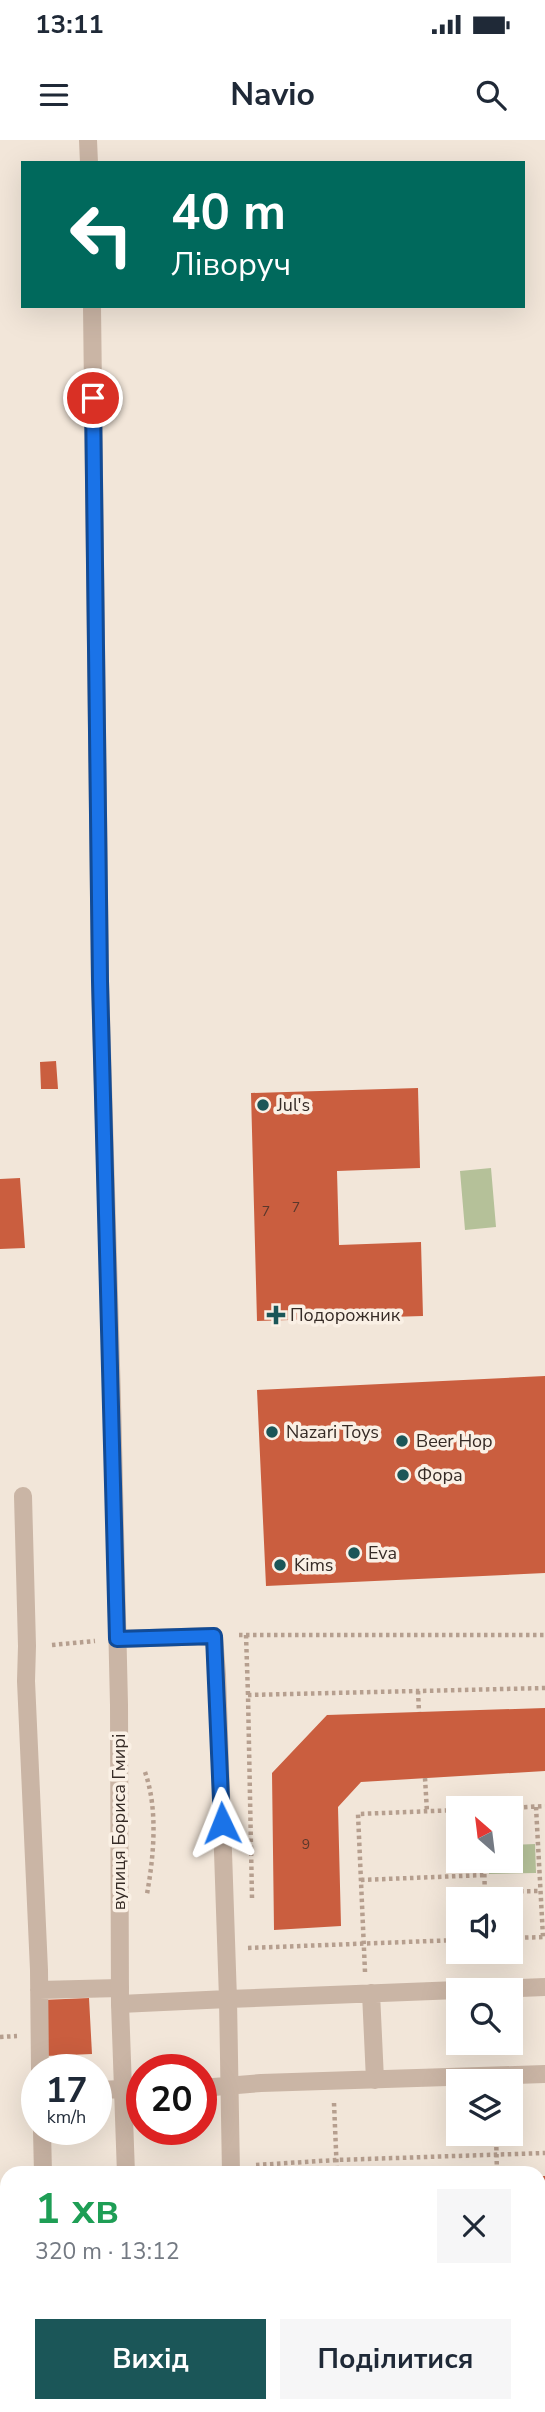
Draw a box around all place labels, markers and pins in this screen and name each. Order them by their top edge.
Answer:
pin [63,368,123,428]
place label: Jul's [276,1093,310,1117]
marker: Jul's [255,1097,271,1113]
place label: Подорожник [290,1303,401,1327]
marker: Подорожник [268,1307,284,1323]
place label: Nazari Toys [286,1420,379,1444]
marker: Nazari Toys [264,1424,280,1440]
place label: Beer Hop [416,1429,493,1453]
marker: Beer Hop [394,1433,410,1449]
place label: Фора [417,1463,463,1487]
marker: Фора [395,1467,411,1483]
place label: Eva [368,1541,397,1565]
marker: Eva [346,1545,362,1561]
place label: Kims [294,1553,334,1577]
marker: Kims [272,1557,288,1573]

